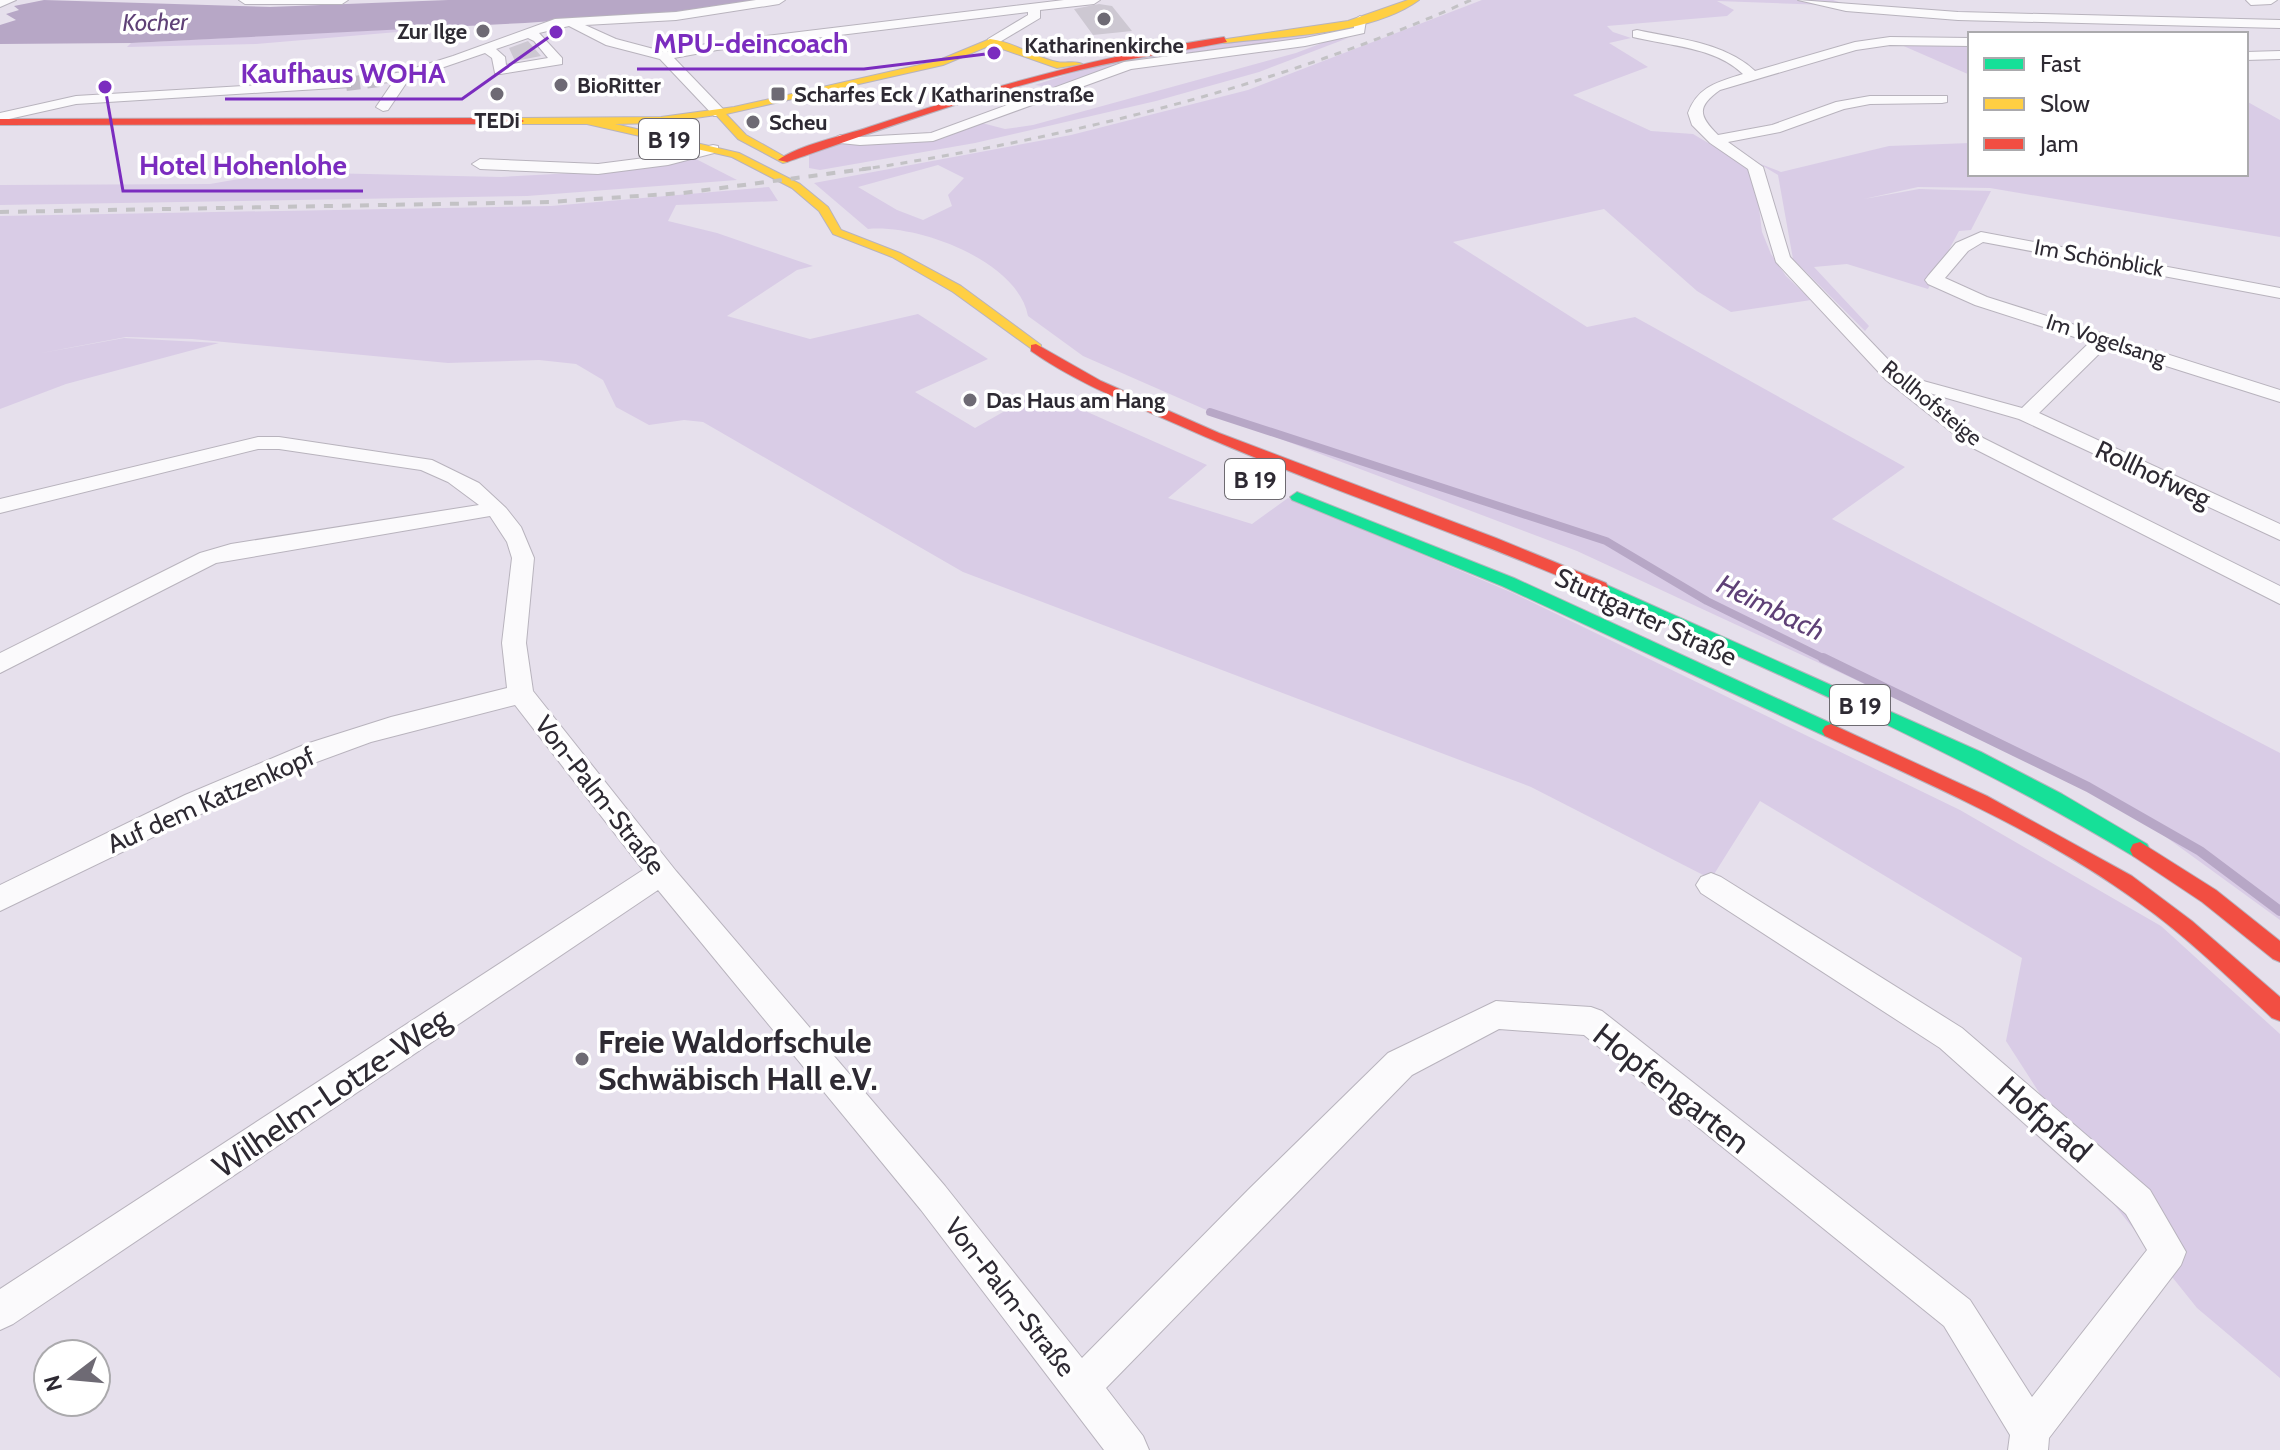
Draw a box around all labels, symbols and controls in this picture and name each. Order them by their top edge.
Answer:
water label: Kocher [122,7,189,37]
marker: Katharinenkirche [1095,10,1113,28]
callout: MPU-deincoach [637,17,864,69]
place label: Zur Ilge [397,18,467,45]
marker: Zur Ilge [474,22,492,40]
text: MPU-deincoach [654,26,848,60]
place label: Katharinenkirche [1024,32,1184,59]
legend [1968,32,2248,176]
callout: Kaufhaus WOHA [225,47,462,99]
text: Fast [2040,49,2081,78]
text: Kaufhaus WOHA [240,56,446,90]
place label: BioRitter [577,72,661,99]
marker: BioRitter [552,76,570,94]
place label: Scharfes Eck / Katharinenstraße [794,81,1094,108]
marker: TEDi [488,85,506,103]
marker: Scharfes Eck / Katharinenstraße [769,85,787,103]
text: Slow [2040,89,2090,118]
place label: TEDi [474,107,520,134]
place label: Scheu [769,109,827,136]
marker: Scheu [744,113,762,131]
road number: B 19 [639,119,699,159]
text: Jam [2039,129,2078,158]
callout: Hotel Hohenlohe [123,139,363,191]
text: Hotel Hohenlohe [139,148,347,182]
street label: Im Schönblick [2032,233,2166,283]
street label: Im Vogelsang [2043,308,2170,372]
street label: Rollhofsteige [1876,354,1988,452]
place label: Das Haus am Hang [986,387,1165,414]
marker: Das Haus am Hang [961,391,979,409]
street label: Rollhofweg [2090,433,2217,515]
road number: B 19 [1225,459,1285,499]
street label: Stuttgarter Straße [1550,561,1742,673]
water label: Heimbach [1712,566,1830,648]
road number: B 19 [1830,685,1890,725]
street label: Von-Palm-Straße [528,709,672,881]
street label: Auf dem Katzenkopf [102,740,320,860]
street label: Wilhelm-Lotze-Weg [205,998,458,1186]
street label: Hopfengarten [1586,1015,1758,1161]
place label: Freie Waldorfschule Schwäbisch Hall e.V. [598,1022,878,1098]
marker: Freie Waldorfschule Schwäbisch Hall e.V. [573,1050,591,1068]
street label: Hofpfad [1990,1068,2100,1170]
street label: Von-Palm-Straße [938,1211,1082,1383]
north arrow [32,1338,112,1418]
text: N [38,1372,68,1395]

